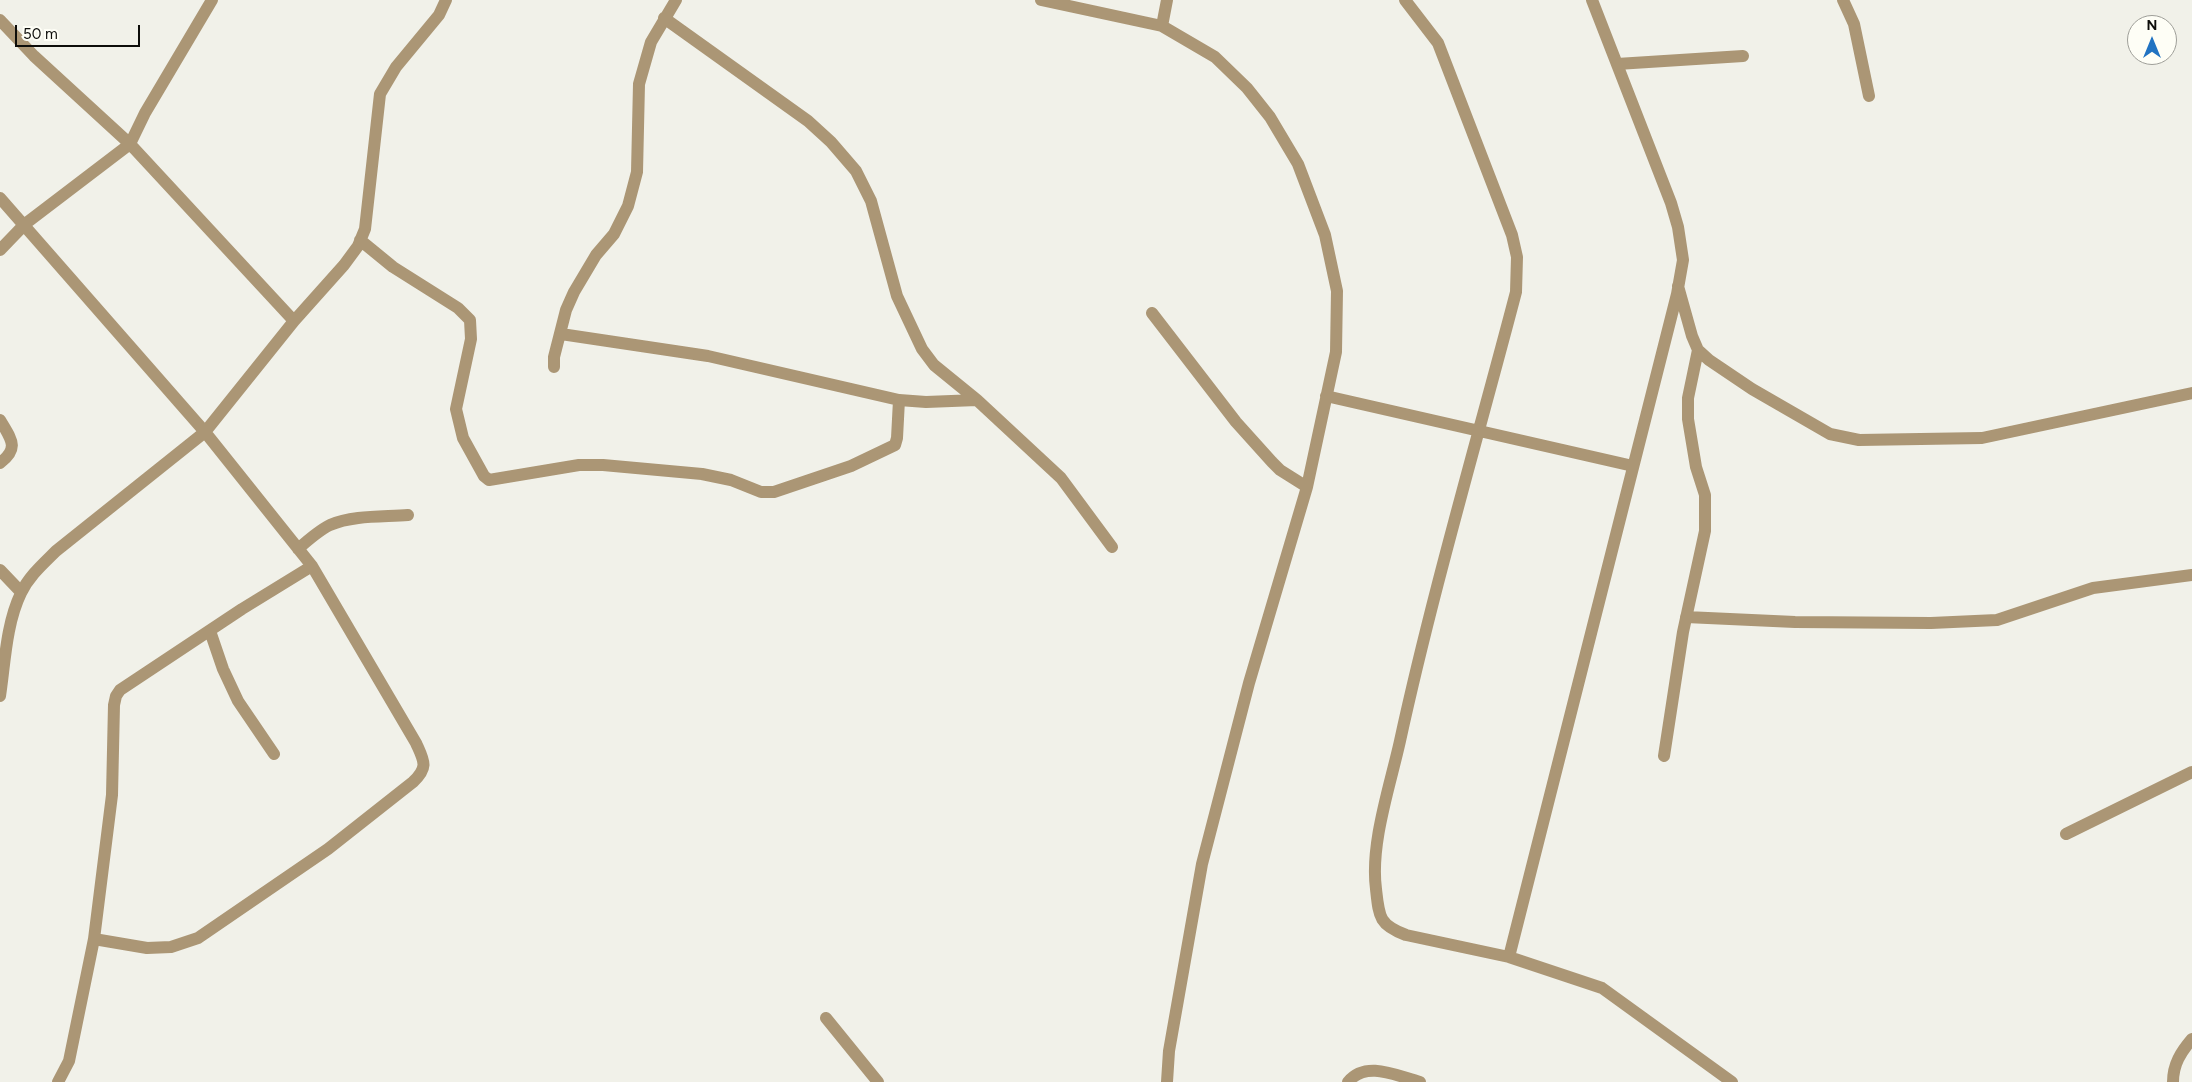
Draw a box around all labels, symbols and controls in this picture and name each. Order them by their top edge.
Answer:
scale bar [18,15,142,47]
north arrow [2127,15,2177,65]
text: N [2147,17,2157,34]
text: 50 m [23,25,58,43]

